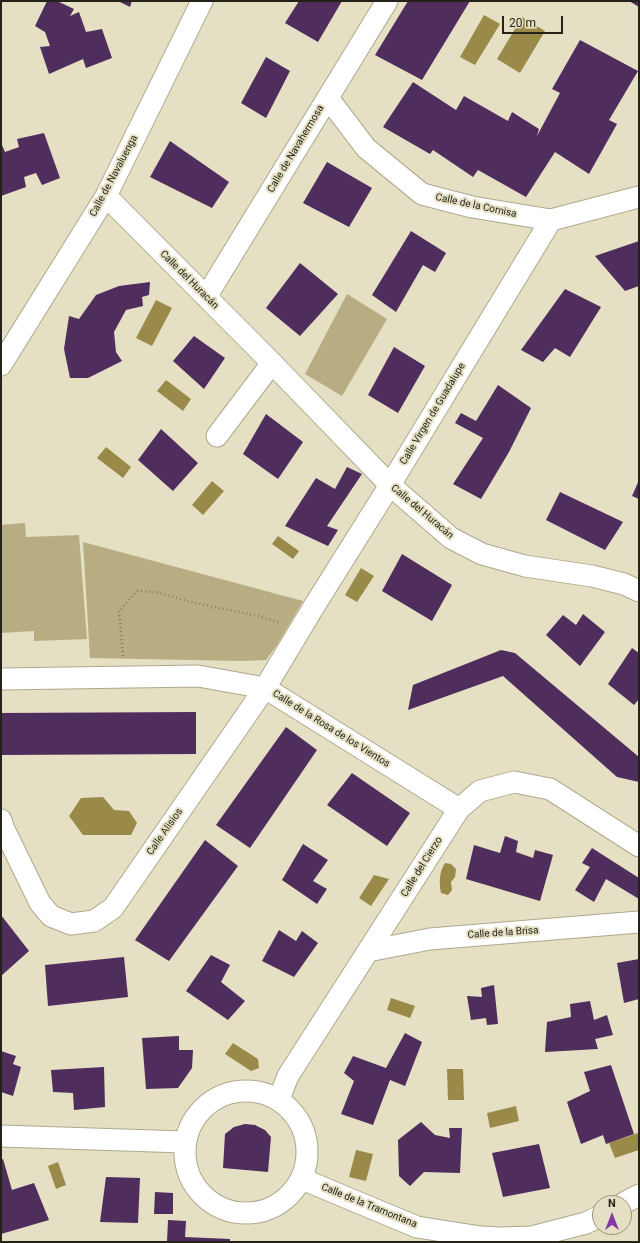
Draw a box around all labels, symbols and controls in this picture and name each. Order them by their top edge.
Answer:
scale bar [504,8,565,34]
text: 20 m [509,16,536,30]
street label: Calle de Navahermosa [265,103,327,195]
street label: Calle de Navaluenga [87,133,141,219]
street label: Calle de la Cornisa [434,192,518,220]
street label: Calle del Huracán [157,248,221,312]
street label: Calle Virgen de Guadalupe [398,361,468,467]
street label: Calle del Huracán [388,482,456,542]
street label: Calle de la Rosa de los Vientos [270,688,392,770]
street label: Calle Alisios [144,806,186,858]
street label: Calle del Cierzo [399,835,445,899]
street label: Calle de la Brisa [467,925,539,941]
street label: Calle de la Tramontana [319,1181,419,1231]
north arrow [592,1195,632,1235]
text: N [608,1197,616,1210]

